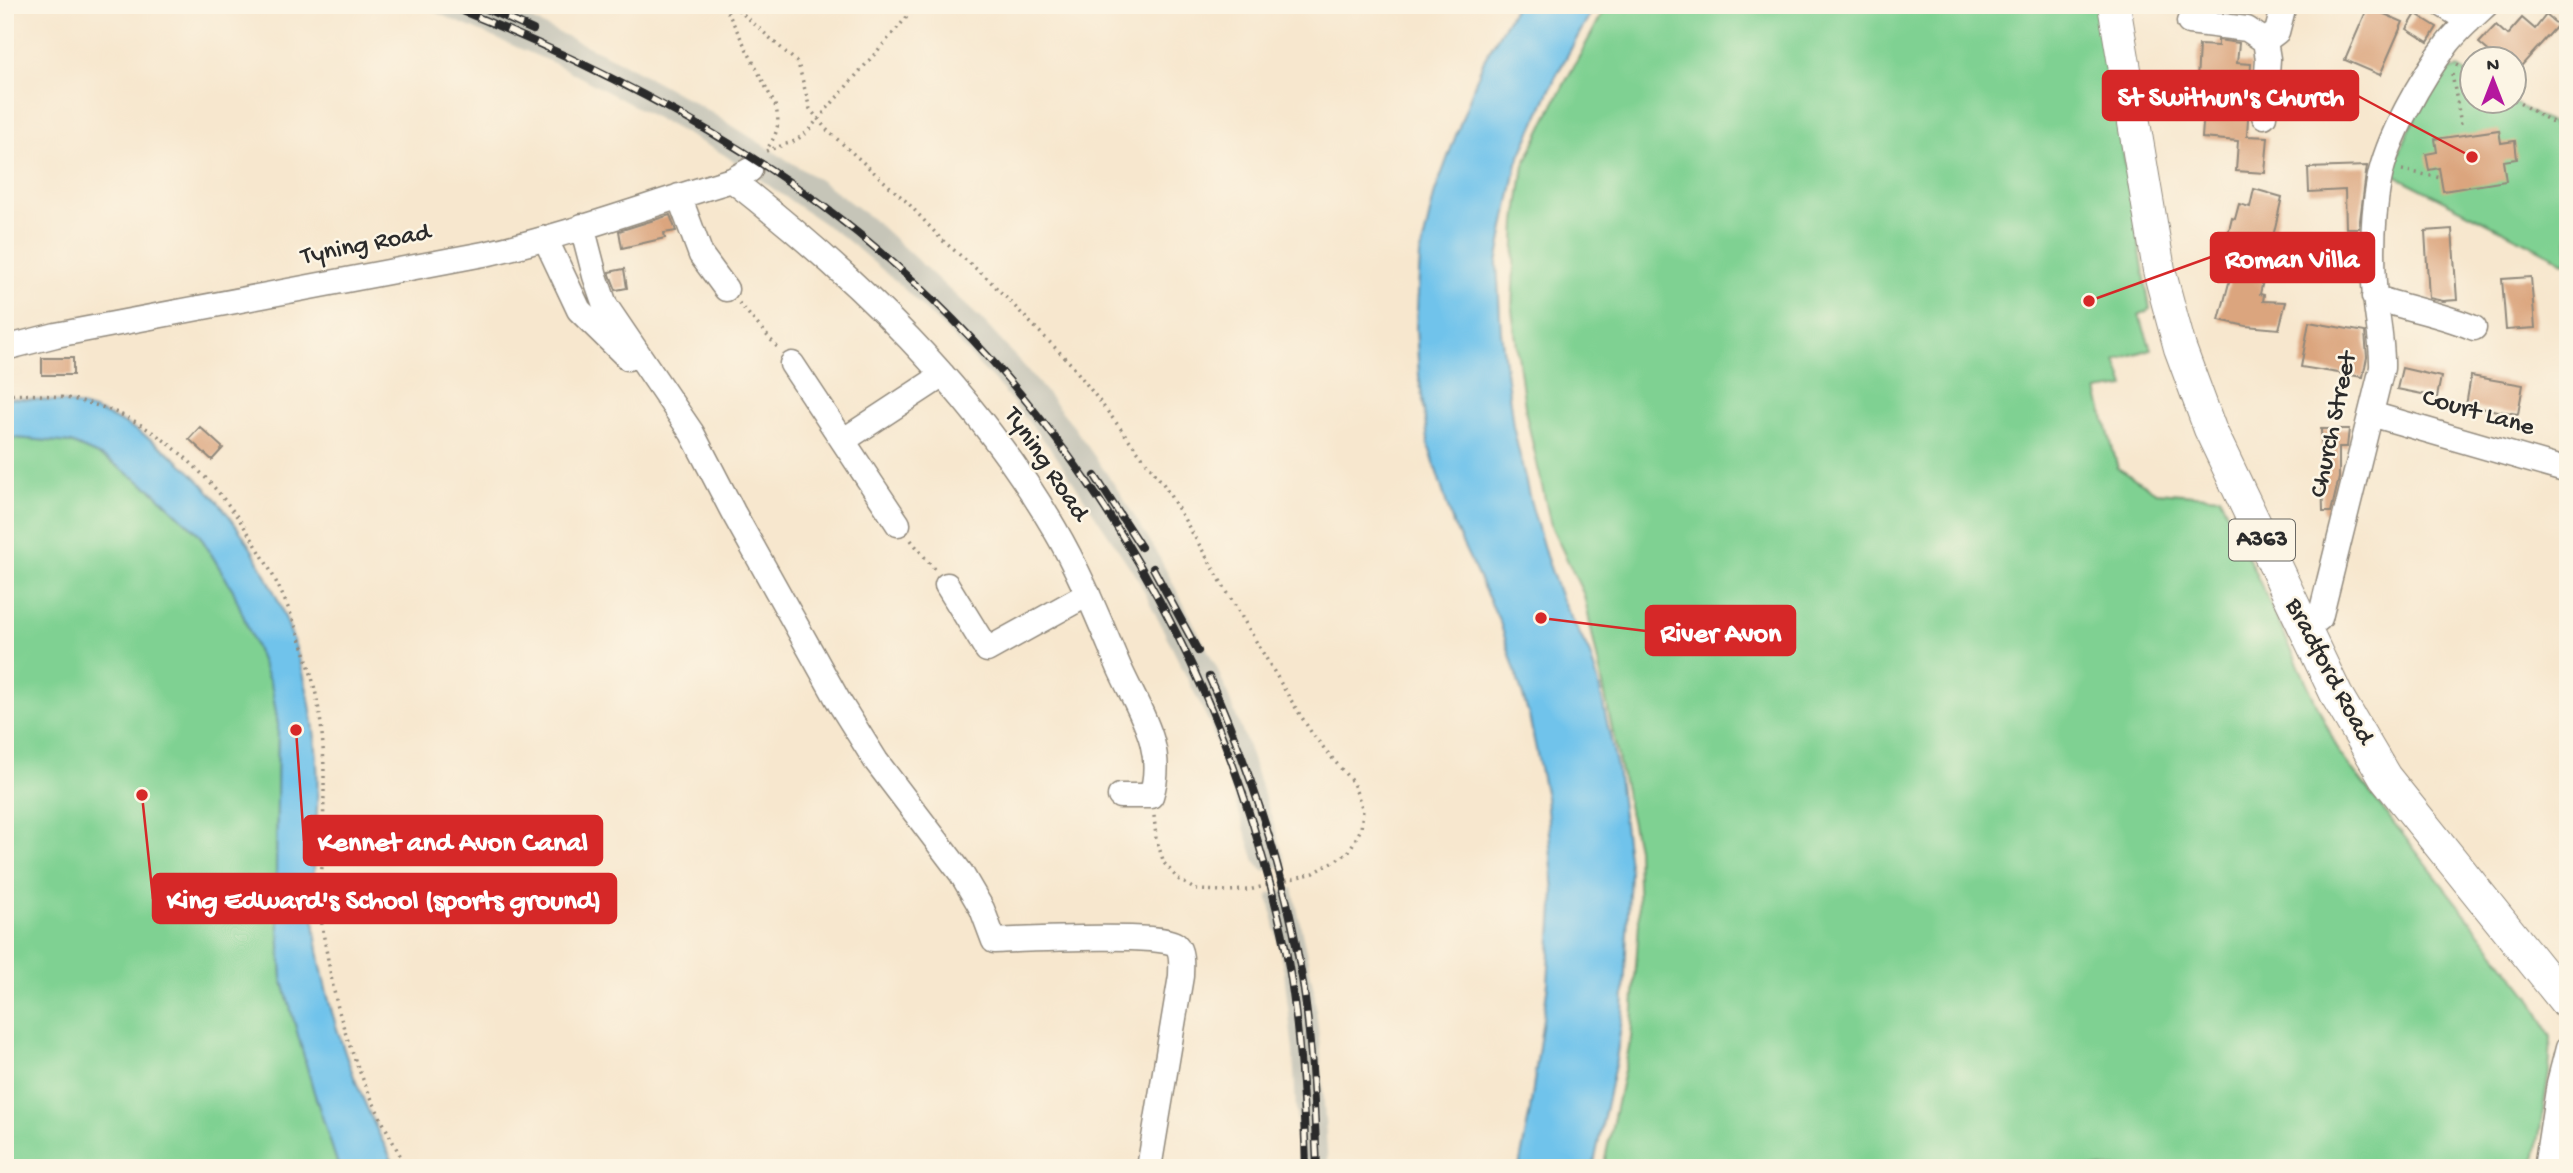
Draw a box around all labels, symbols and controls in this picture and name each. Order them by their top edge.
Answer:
north arrow [2458,46,2528,116]
text: N [2487,55,2499,78]
callout: St Swithun's Church [2103,71,2358,120]
text: St Swithun's Church [2118,83,2344,116]
street label: Tyning Road [297,218,435,274]
callout: Roman Villa [2211,233,2374,282]
text: Roman Villa [2224,245,2360,278]
street label: Church Street [2304,347,2366,500]
street label: Court Lane [2418,383,2538,445]
street label: Tyning Road [994,400,1095,529]
road number: A363 [2229,520,2295,560]
street label: Bradford Road [2276,593,2380,752]
callout: River Avon [1646,606,1795,655]
text: River Avon [1660,619,1782,652]
callout: Kennet and Avon Canal [304,816,602,865]
text: Kennet and Avon Canal [317,828,588,861]
callout: King Edward's School (sports ground) [153,874,616,923]
text: King Edward's School (sports ground) [166,886,601,919]

